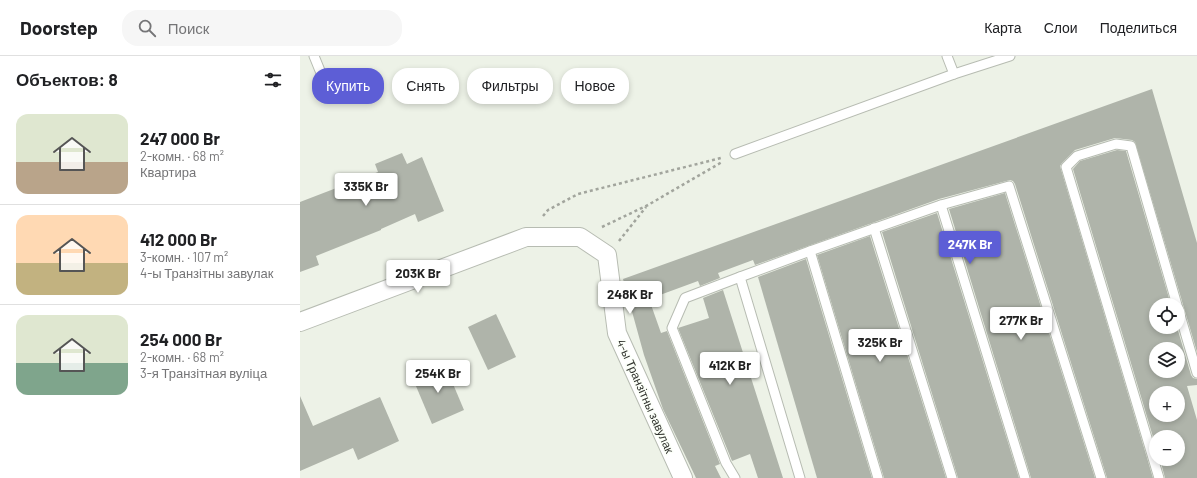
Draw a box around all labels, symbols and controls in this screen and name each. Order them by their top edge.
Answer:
search box [122,10,402,46]
text: Doorstep [20,16,98,39]
icon: search [136,17,158,39]
text: Поиск [168,19,209,37]
text: Карта [984,19,1022,36]
text: Слои [1044,19,1078,36]
text: Поделиться [1100,19,1177,36]
chip: Купить [312,68,384,104]
chip: Снять [392,68,459,104]
chip: Фильтры [467,68,553,104]
chip: Новое [561,68,629,104]
text: Объектов: 8 [16,69,118,89]
icon: filters [262,69,284,91]
text: 247 000 Br [140,128,220,148]
icon: home [48,130,96,178]
text: 2-комн. · 68 m² [140,148,224,164]
text: Квартира [140,164,196,180]
pin: 335K Br [329,173,403,207]
text: 335K Br [344,178,388,194]
text: 412 000 Br [140,229,217,249]
icon: home [48,231,96,279]
pin: 247K Br [933,231,1007,265]
text: 247K Br [948,236,992,252]
text: 3-комн. · 107 m² [140,249,228,265]
pin: 203K Br [381,260,455,294]
text: 4-ы Транзітны завулак [140,265,274,281]
text: 203K Br [395,265,441,281]
pin: 248K Br [593,281,667,315]
text: 248K Br [607,286,653,302]
map controls [1149,298,1185,466]
button: locate [1149,298,1185,334]
pin: 277K Br [984,307,1058,341]
text: 277K Br [999,312,1043,328]
text: 254 000 Br [140,329,222,349]
pin: 325K Br [843,329,917,363]
icon: home [48,331,96,379]
text: 325K Br [857,334,903,350]
street label: 4-ы Транзітны завулак [614,337,678,456]
button: layers [1149,342,1185,378]
text: 2-комн. · 68 m² [140,349,224,365]
pin: 412K Br [693,352,767,386]
text: 412K Br [709,357,751,373]
pin: 254K Br [401,360,475,394]
text: 3-я Транзітная вуліца [140,365,267,381]
text: 254K Br [415,365,461,381]
button: + [1149,386,1185,422]
button: − [1149,430,1185,466]

